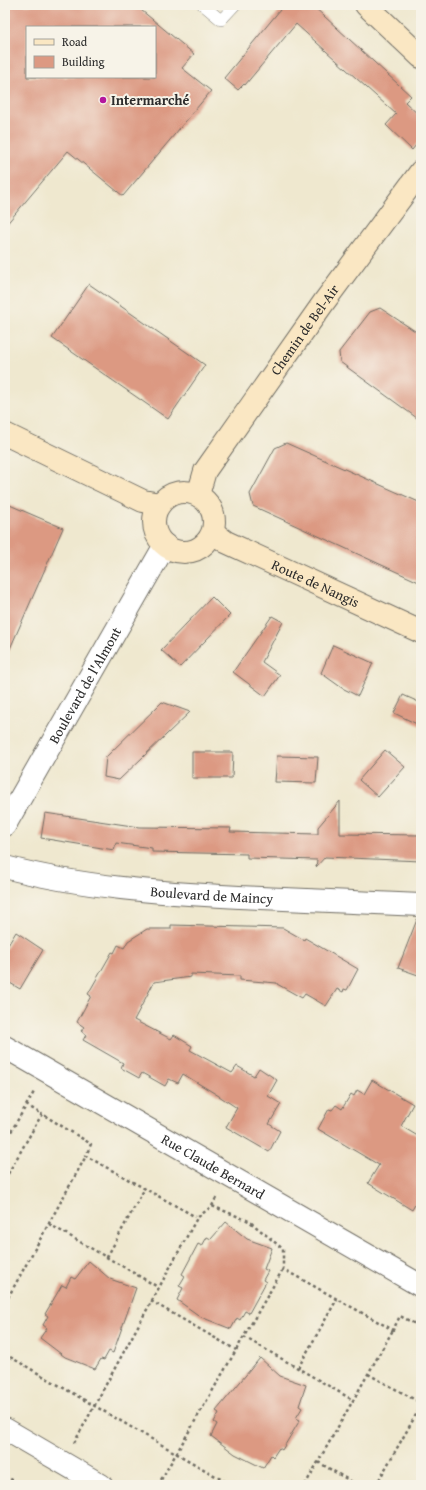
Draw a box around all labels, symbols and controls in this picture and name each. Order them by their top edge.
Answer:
legend [26,26,156,78]
text: Road [62,33,88,50]
text: Building [62,53,105,70]
place label: Intermarché [111,90,190,110]
marker: Intermarché [98,95,108,105]
street label: Chemin de Bel-Air [266,280,344,379]
street label: Route de Nangis [268,554,363,612]
street label: Boulevard de l'Almont [44,623,126,747]
street label: Boulevard de Maincy [149,881,274,909]
street label: Rue Claude Bernard [158,1129,269,1204]

